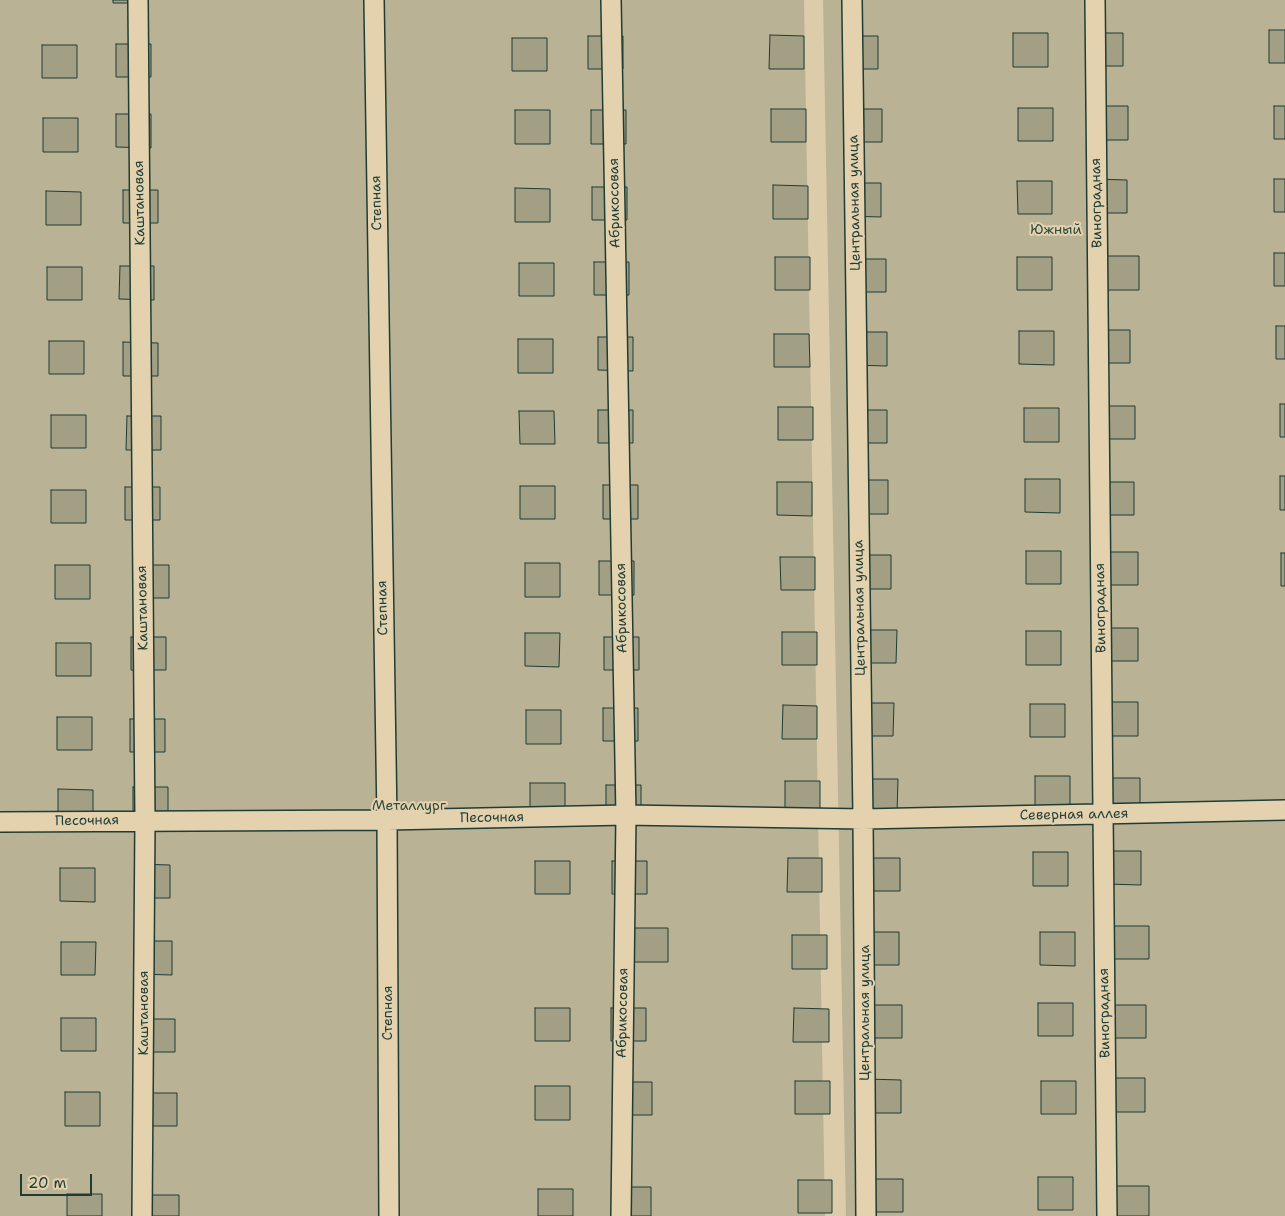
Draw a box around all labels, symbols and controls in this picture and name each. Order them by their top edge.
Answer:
street label: Центральная улица [845,135,865,271]
street label: Абрикосовая [606,158,624,248]
street label: Виноградная [1088,158,1106,248]
street label: Каштановая [131,160,149,246]
street label: Степная [368,175,386,231]
park label: Южный [1030,222,1082,238]
street label: Центральная улица [850,540,870,676]
street label: Абрикосовая [613,563,631,653]
street label: Виноградная [1092,563,1110,653]
street label: Каштановая [134,565,152,651]
street label: Степная [374,580,392,636]
park label: Металлург [372,798,446,814]
street label: Северная аллея [1020,806,1128,824]
street label: Песочная [460,809,524,827]
street label: Песочная [55,812,119,830]
street label: Центральная улица [857,945,873,1081]
street label: Абрикосовая [614,968,632,1058]
street label: Виноградная [1096,968,1114,1058]
street label: Каштановая [136,970,152,1056]
street label: Степная [380,985,396,1041]
scale bar [22,1164,95,1196]
text: 20 m [28,1173,67,1193]

